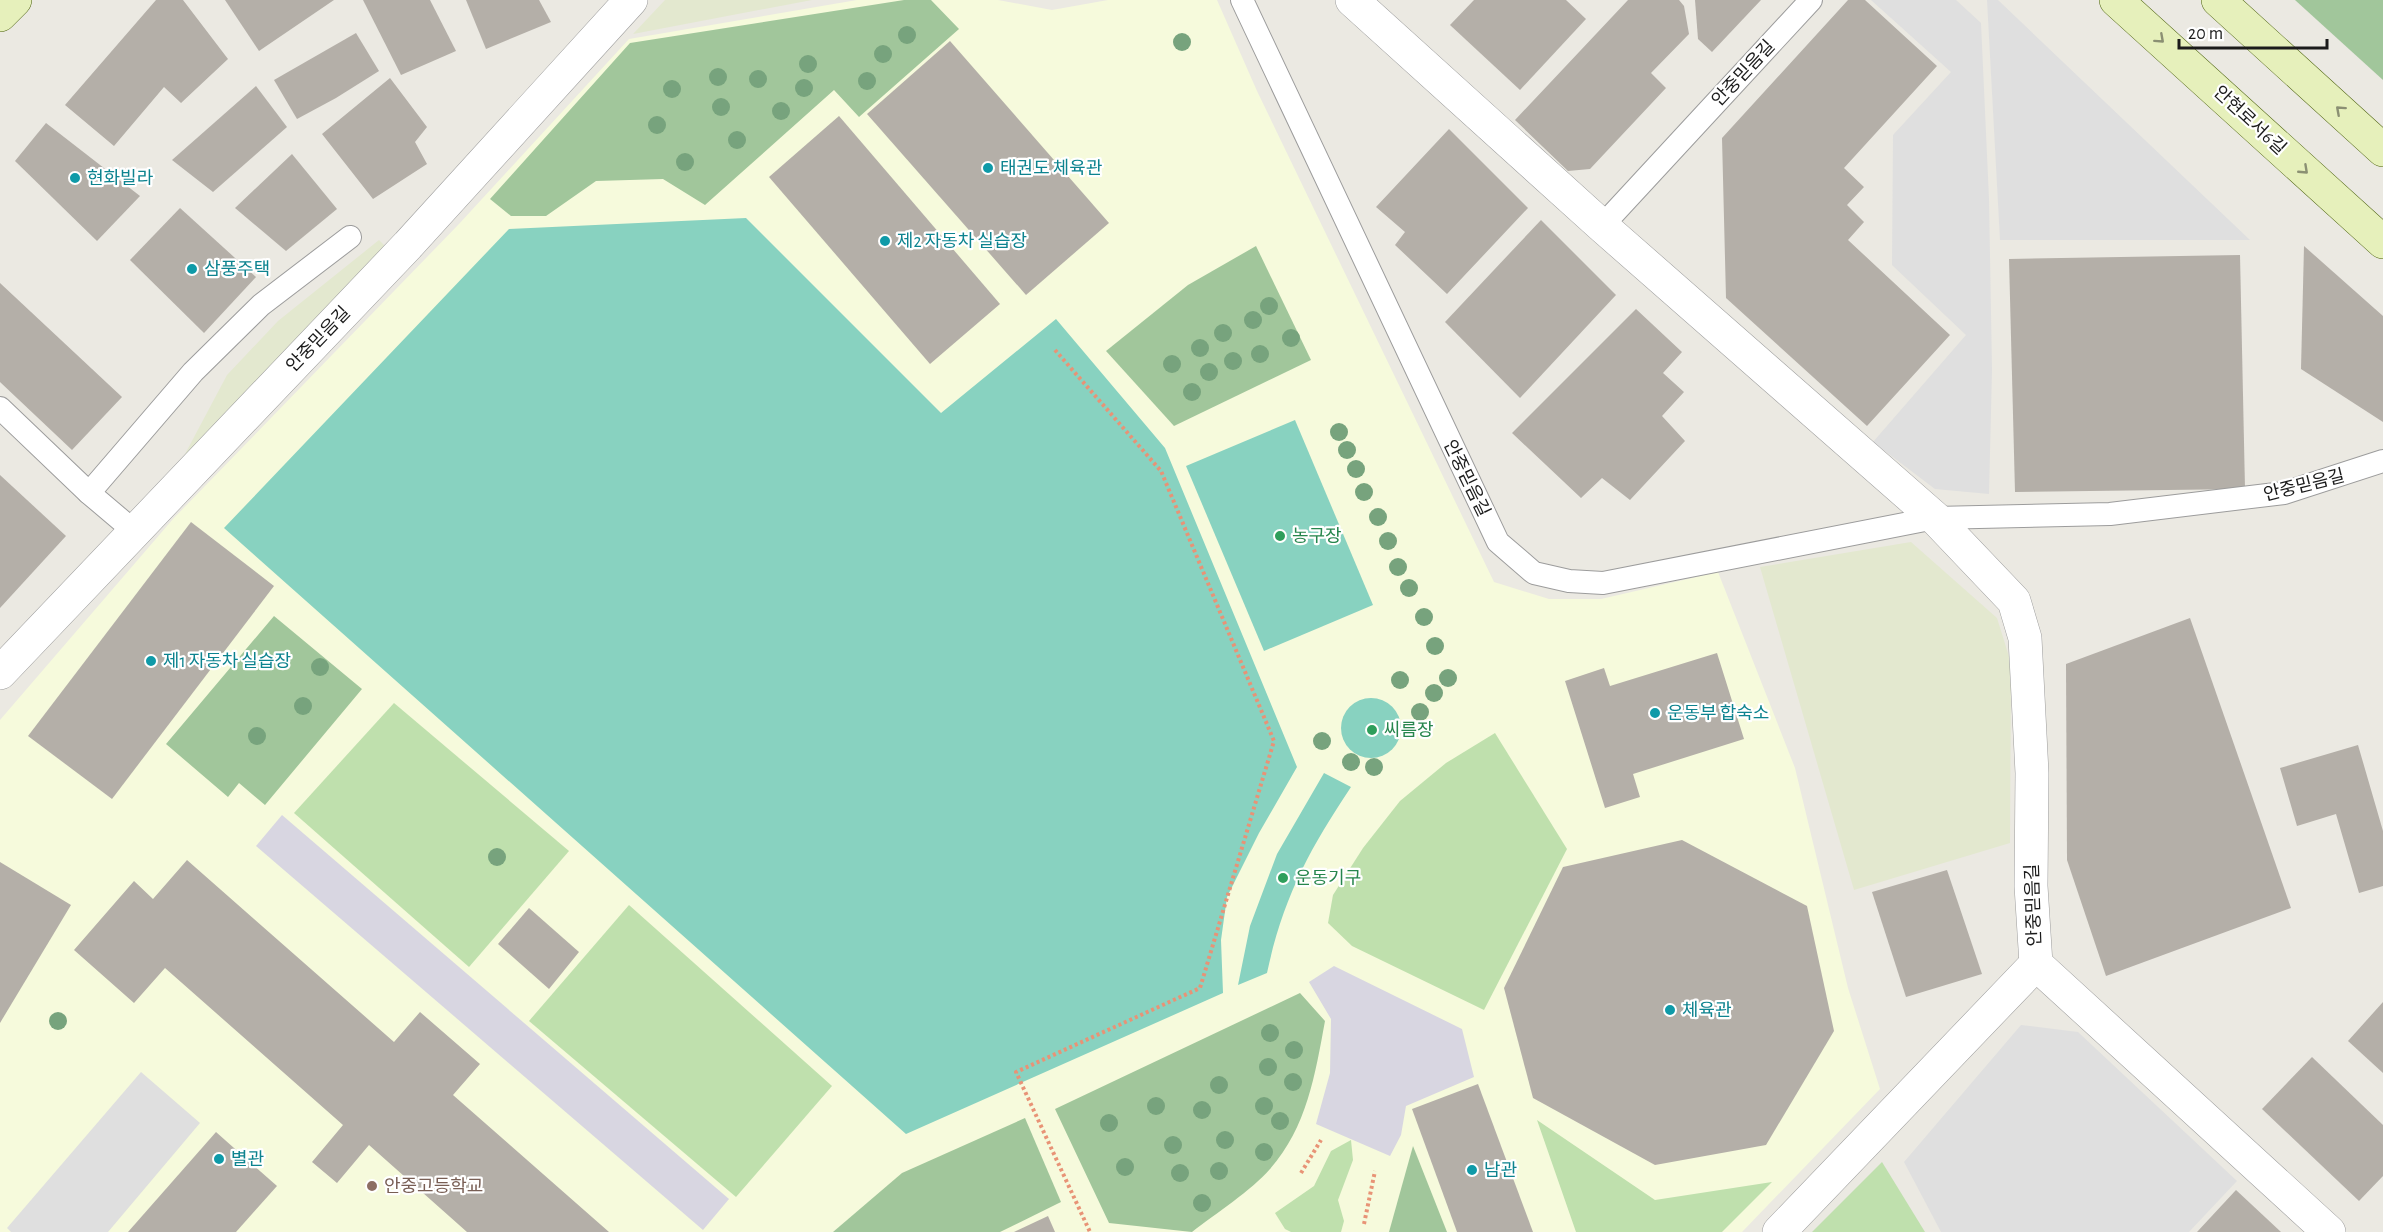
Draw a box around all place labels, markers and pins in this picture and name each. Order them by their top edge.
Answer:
place label: 태권도 체육관 [1000,158,1103,178]
marker: 태권도 체육관 [981,161,995,175]
place label: 현화빌라 [87,169,154,188]
marker: 현화빌라 [68,171,82,185]
place label: 제2 자동차 실습장 [897,231,1027,251]
marker: 제2 자동차 실습장 [878,234,892,248]
place label: 삼풍주택 [204,259,270,279]
marker: 삼풍주택 [185,262,199,276]
place label: 농구장 [1292,526,1342,546]
marker: 농구장 [1273,529,1287,543]
place label: 제1 자동차 실습장 [163,651,291,671]
marker: 제1 자동차 실습장 [144,654,158,668]
place label: 운동부 합숙소 [1667,703,1769,723]
marker: 운동부 합숙소 [1648,706,1662,720]
place label: 씨름장 [1384,720,1434,740]
marker: 씨름장 [1365,723,1379,737]
place label: 운동기구 [1295,868,1361,888]
marker: 운동기구 [1276,871,1290,885]
place label: 체육관 [1682,1000,1732,1020]
marker: 체육관 [1663,1003,1677,1017]
place label: 별관 [231,1150,265,1169]
marker: 별관 [212,1152,226,1166]
place label: 남관 [1484,1161,1518,1180]
marker: 남관 [1465,1163,1479,1177]
place label: 안중고등학교 [384,1177,483,1196]
marker: 안중고등학교 [365,1179,379,1193]

